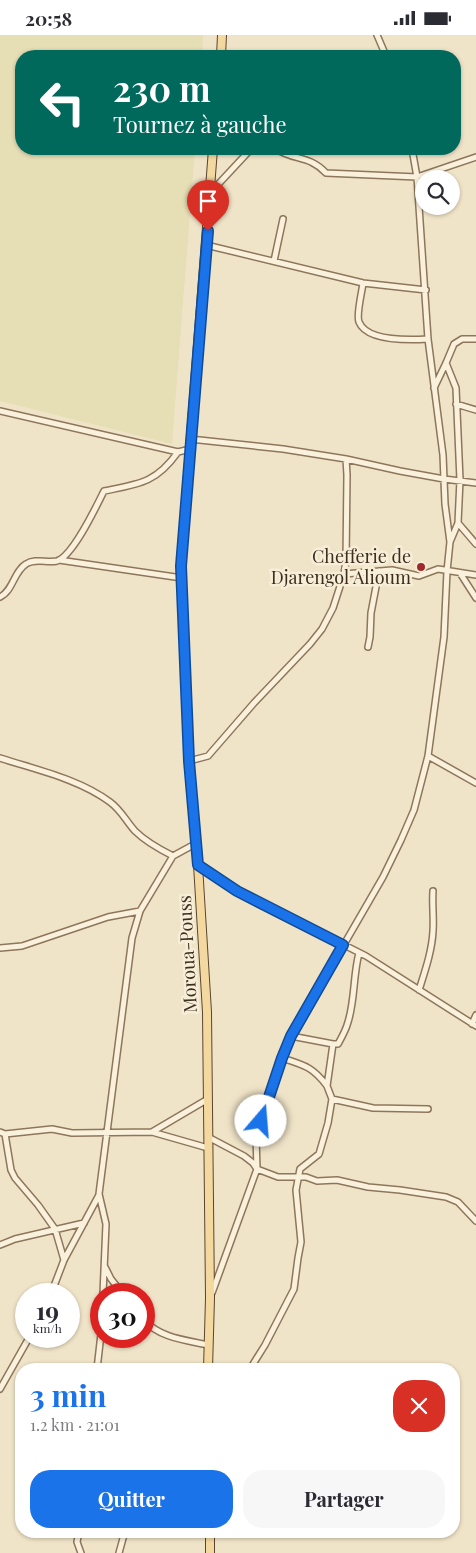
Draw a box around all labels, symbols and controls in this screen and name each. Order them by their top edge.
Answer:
text: 20:58 [25,5,72,31]
text: 230 m [113,64,211,111]
icon: left [30,70,95,135]
text: Tournez à gauche [113,109,287,139]
map controls [415,170,460,215]
button: search [415,170,460,215]
pin [187,180,229,231]
icon: arrive [194,187,222,215]
place label: Chefferie de Djarengol Alioum [271,544,411,589]
marker: Chefferie de Djarengol Alioum [415,561,427,573]
street label: Moroua-Pouss [172,895,202,1013]
position arrow [234,1094,286,1146]
speed limit sign: 30 [90,1283,155,1348]
text: 19 [36,1293,59,1326]
text: km/h [33,1320,62,1336]
text: 3 min [30,1375,106,1415]
button: close [393,1380,445,1432]
text: 1.2 km · 21:01 [30,1414,120,1435]
button: Quitter [30,1470,233,1528]
button: Partager [243,1470,445,1528]

